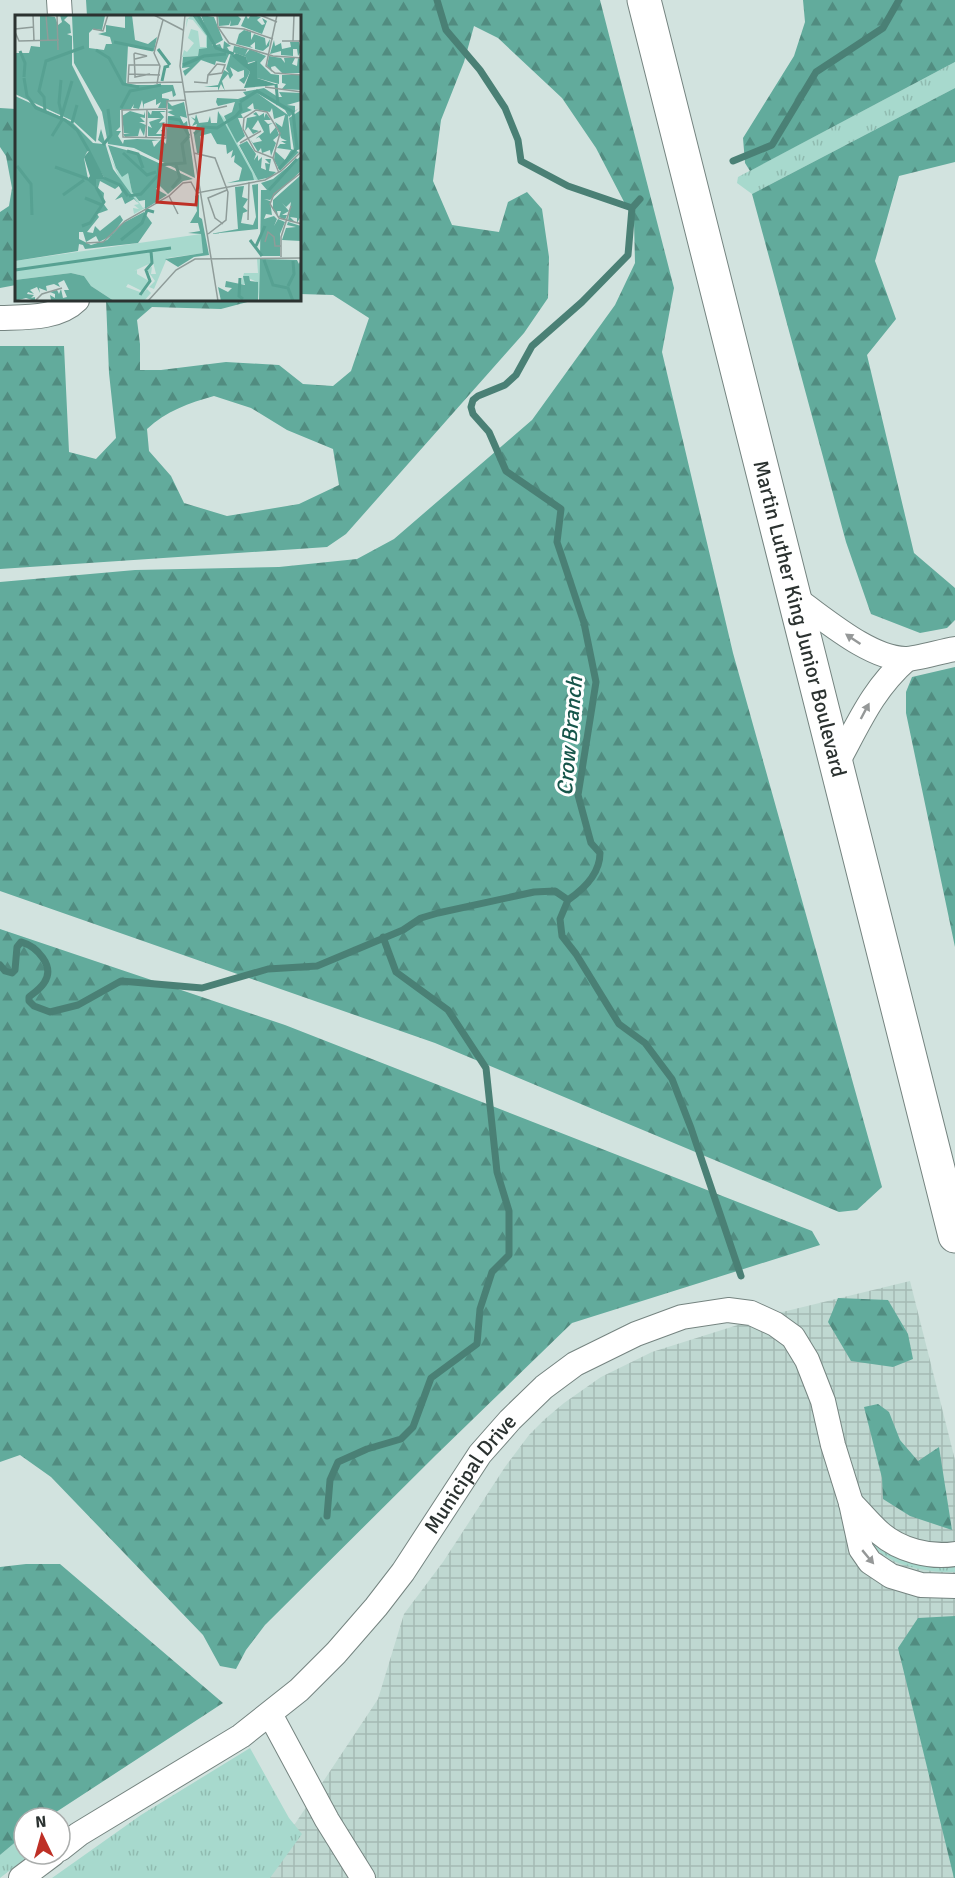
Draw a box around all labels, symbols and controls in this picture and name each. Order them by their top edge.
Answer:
inset map [15,15,302,302]
street label: Martin Luther King Junior Boulevard [747,458,852,780]
one-way arrow [845,634,861,645]
water label: Crow Branch [551,674,588,797]
one-way arrow [860,702,870,719]
street label: Municipal Drive [419,1409,522,1539]
one-way arrow [862,1549,875,1565]
north arrow [12,1806,72,1866]
text: N [34,1812,47,1833]

